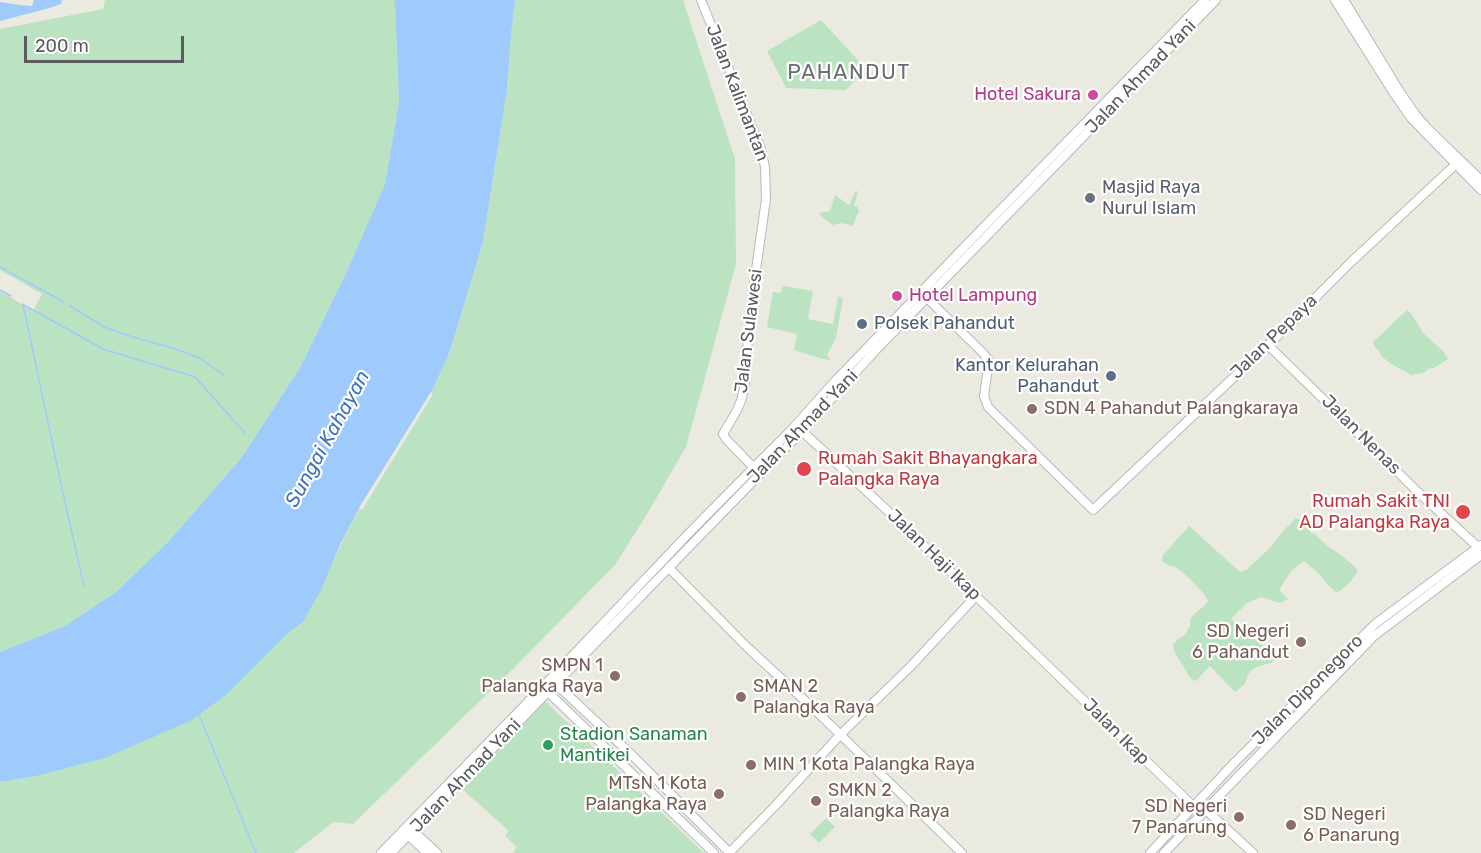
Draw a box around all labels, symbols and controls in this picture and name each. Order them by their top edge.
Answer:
street label: Jalan Ahmad Yani [1081,16,1201,138]
street label: Jalan Kalimantan [701,22,773,164]
scale bar [27,24,188,62]
text: 200 m [35,35,89,57]
district label: PAHANDUT [787,60,911,86]
place label: Hotel Sakura [974,84,1081,106]
marker: Hotel Sakura [1086,88,1100,102]
place label: Masjid Raya Nurul Islam [1102,177,1201,219]
marker: Masjid Raya Nurul Islam [1083,191,1097,205]
street label: Jalan Sulawesi [731,268,767,394]
place label: Hotel Lampung [909,285,1037,307]
marker: Hotel Lampung [890,289,904,303]
street label: Jalan Pepaya [1226,290,1322,384]
place label: Polsek Pahandut [874,313,1015,335]
marker: Polsek Pahandut [855,317,869,331]
place label: Kantor Kelurahan Pahandut [955,355,1099,398]
street label: Jalan Ahmad Yani [743,366,863,488]
water label: Sungai Kahayan [281,367,375,511]
marker: Kantor Kelurahan Pahandut [1104,369,1118,383]
street label: Jalan Nenas [1317,391,1405,479]
place label: SDN 4 Pahandut Palangkaraya [1044,398,1298,420]
marker: SDN 4 Pahandut Palangkaraya [1025,402,1039,416]
place label: Rumah Sakit Bhayangkara Palangka Raya [818,448,1038,490]
marker: Rumah Sakit Bhayangkara Palangka Raya [795,460,813,478]
place label: Rumah Sakit TNI AD Palangka Raya [1299,491,1450,534]
marker: Rumah Sakit TNI AD Palangka Raya [1454,503,1472,521]
street label: Jalan Haji Ikap [883,505,985,605]
place label: SD Negeri 6 Pahandut [1192,621,1289,664]
street label: Jalan Diponegoro [1248,630,1368,750]
marker: SD Negeri 6 Pahandut [1294,635,1308,649]
place label: SMPN 1 Palangka Raya [481,655,603,698]
marker: SMPN 1 Palangka Raya [608,669,622,683]
place label: SMAN 2 Palangka Raya [753,676,875,718]
marker: SMAN 2 Palangka Raya [734,690,748,704]
street label: Jalan Ikap [1078,694,1154,770]
street label: Jalan Ahmad Yani [406,715,526,837]
place label: Stadion Sanaman Mantikei [560,724,708,766]
marker: Stadion Sanaman Mantikei [541,738,555,752]
place label: MIN 1 Kota Palangka Raya [763,754,975,776]
marker: MIN 1 Kota Palangka Raya [744,758,758,772]
place label: MTsN 1 Kota Palangka Raya [585,773,707,816]
place label: SMKN 2 Palangka Raya [828,780,950,822]
marker: MTsN 1 Kota Palangka Raya [712,787,726,801]
marker: SMKN 2 Palangka Raya [809,794,823,808]
place label: SD Negeri 7 Panarung [1132,796,1227,838]
place label: SD Negeri 6 Panarung [1303,804,1400,846]
marker: SD Negeri 7 Panarung [1232,810,1246,824]
marker: SD Negeri 6 Panarung [1284,818,1298,832]

